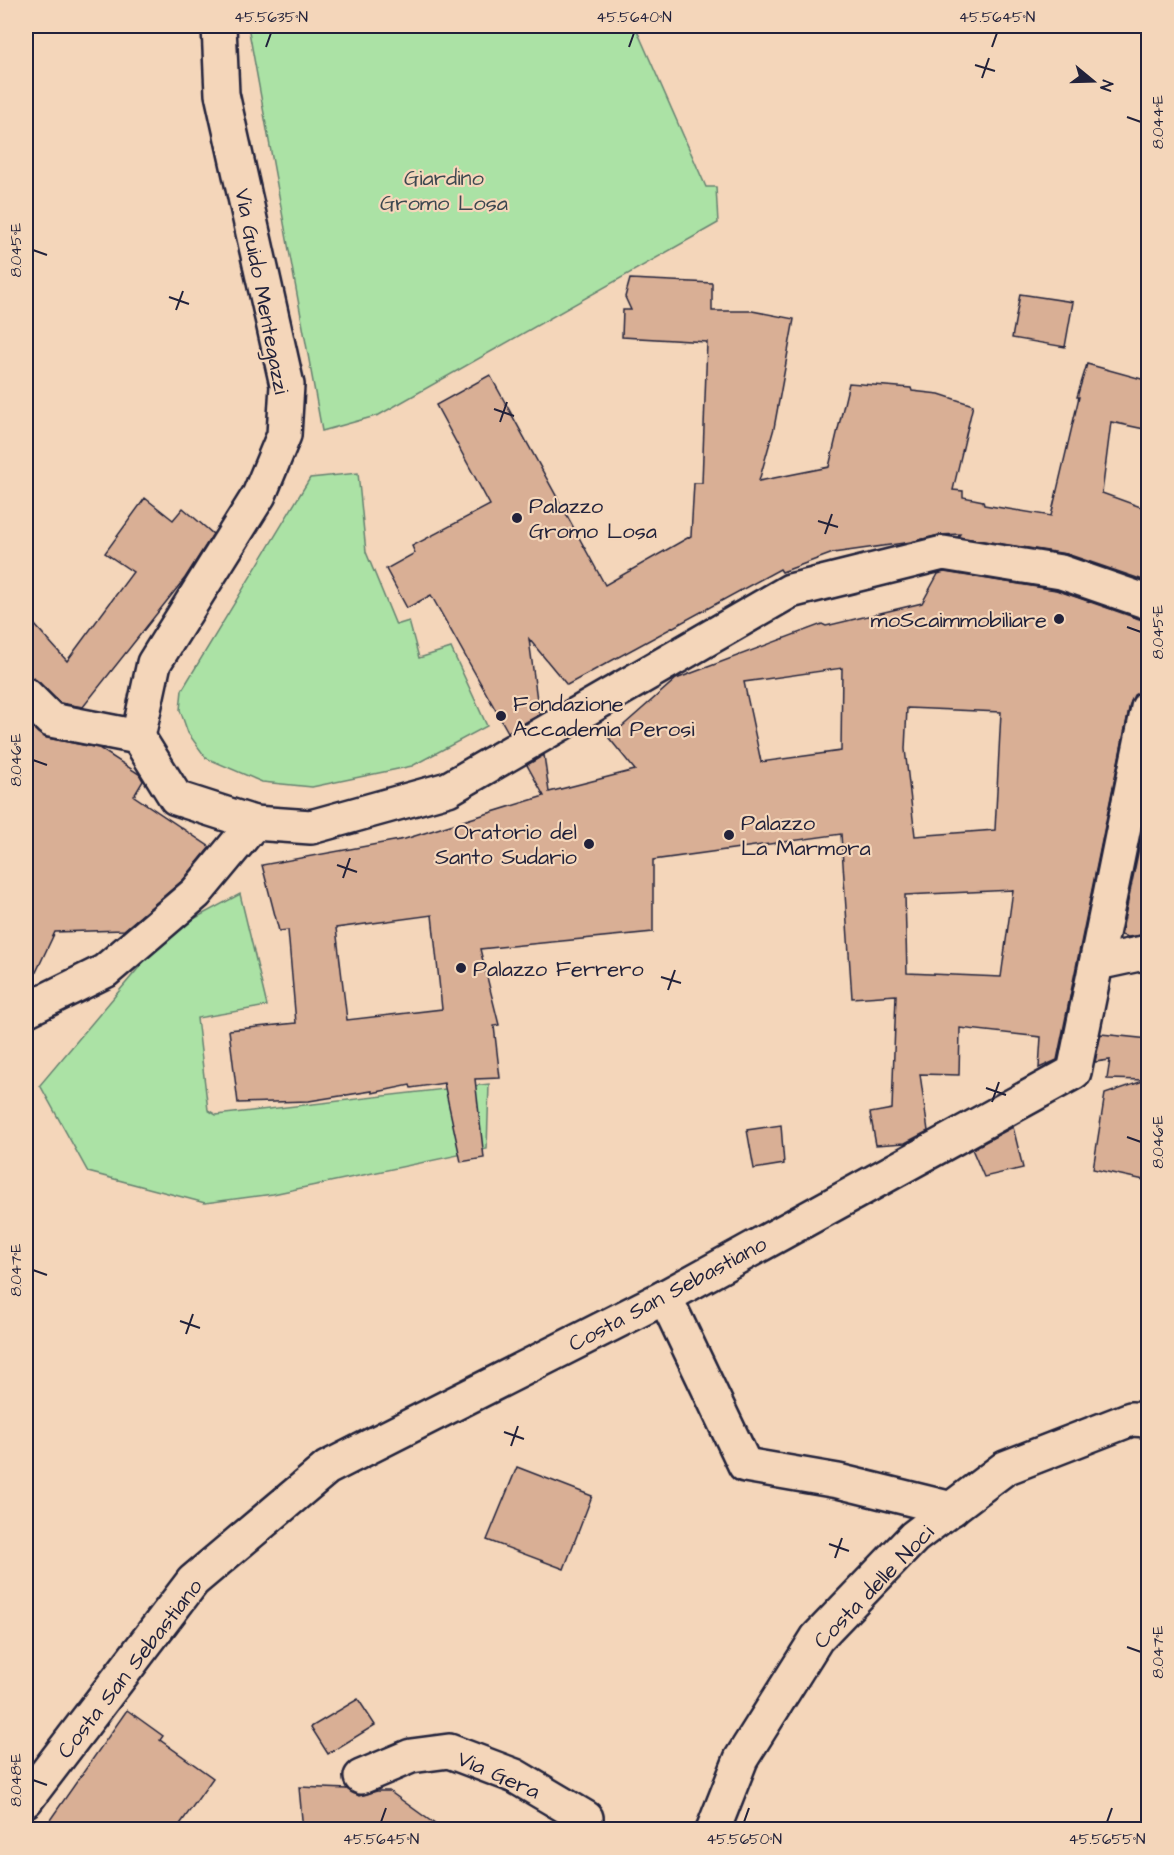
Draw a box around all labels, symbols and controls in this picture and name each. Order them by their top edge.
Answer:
text: 45.5635°N [234,7,308,28]
text: 45.5640°N [596,7,672,28]
text: 45.5645°N [959,7,1035,28]
north arrow [1063,51,1123,111]
text: N [1094,77,1118,94]
text: 8.044°E [1148,95,1169,149]
park label: Giardino Gromo Losa [380,163,508,219]
street label: Via Guido Mentegazzi [225,186,297,397]
text: 8.045°E [6,223,27,277]
place label: Palazzo Gromo Losa [529,491,657,547]
marker: Palazzo Gromo Losa [510,511,524,525]
place label: moScaimmobiliare [871,605,1047,636]
text: 8.045°E [1148,605,1169,659]
marker: moScaimmobiliare [1052,612,1066,626]
place label: Fondazione Accademia Perosi [513,689,695,745]
marker: Fondazione Accademia Perosi [494,709,508,723]
text: 8.046°E [6,733,27,787]
place label: Palazzo La Marmora [741,808,871,864]
place label: Oratorio del Santo Sudario [435,817,578,873]
marker: Palazzo La Marmora [722,828,736,842]
marker: Oratorio del Santo Sudario [582,837,596,851]
place label: Palazzo Ferrero [473,954,644,985]
marker: Palazzo Ferrero [454,961,468,975]
text: 8.046°E [1148,1115,1169,1169]
street label: Costa San Sebastiano [563,1229,773,1360]
text: 8.047°E [6,1243,27,1296]
street label: Costa delle Noci [807,1518,942,1656]
street label: Costa San Sebastiano [50,1572,211,1765]
text: 8.047°E [1148,1625,1169,1678]
street label: Via Gera [452,1743,545,1807]
text: 8.048°E [6,1753,27,1807]
text: 45.5645°N [343,1829,419,1850]
text: 45.5650°N [706,1829,782,1850]
text: 45.5655°N [1069,1829,1145,1850]

